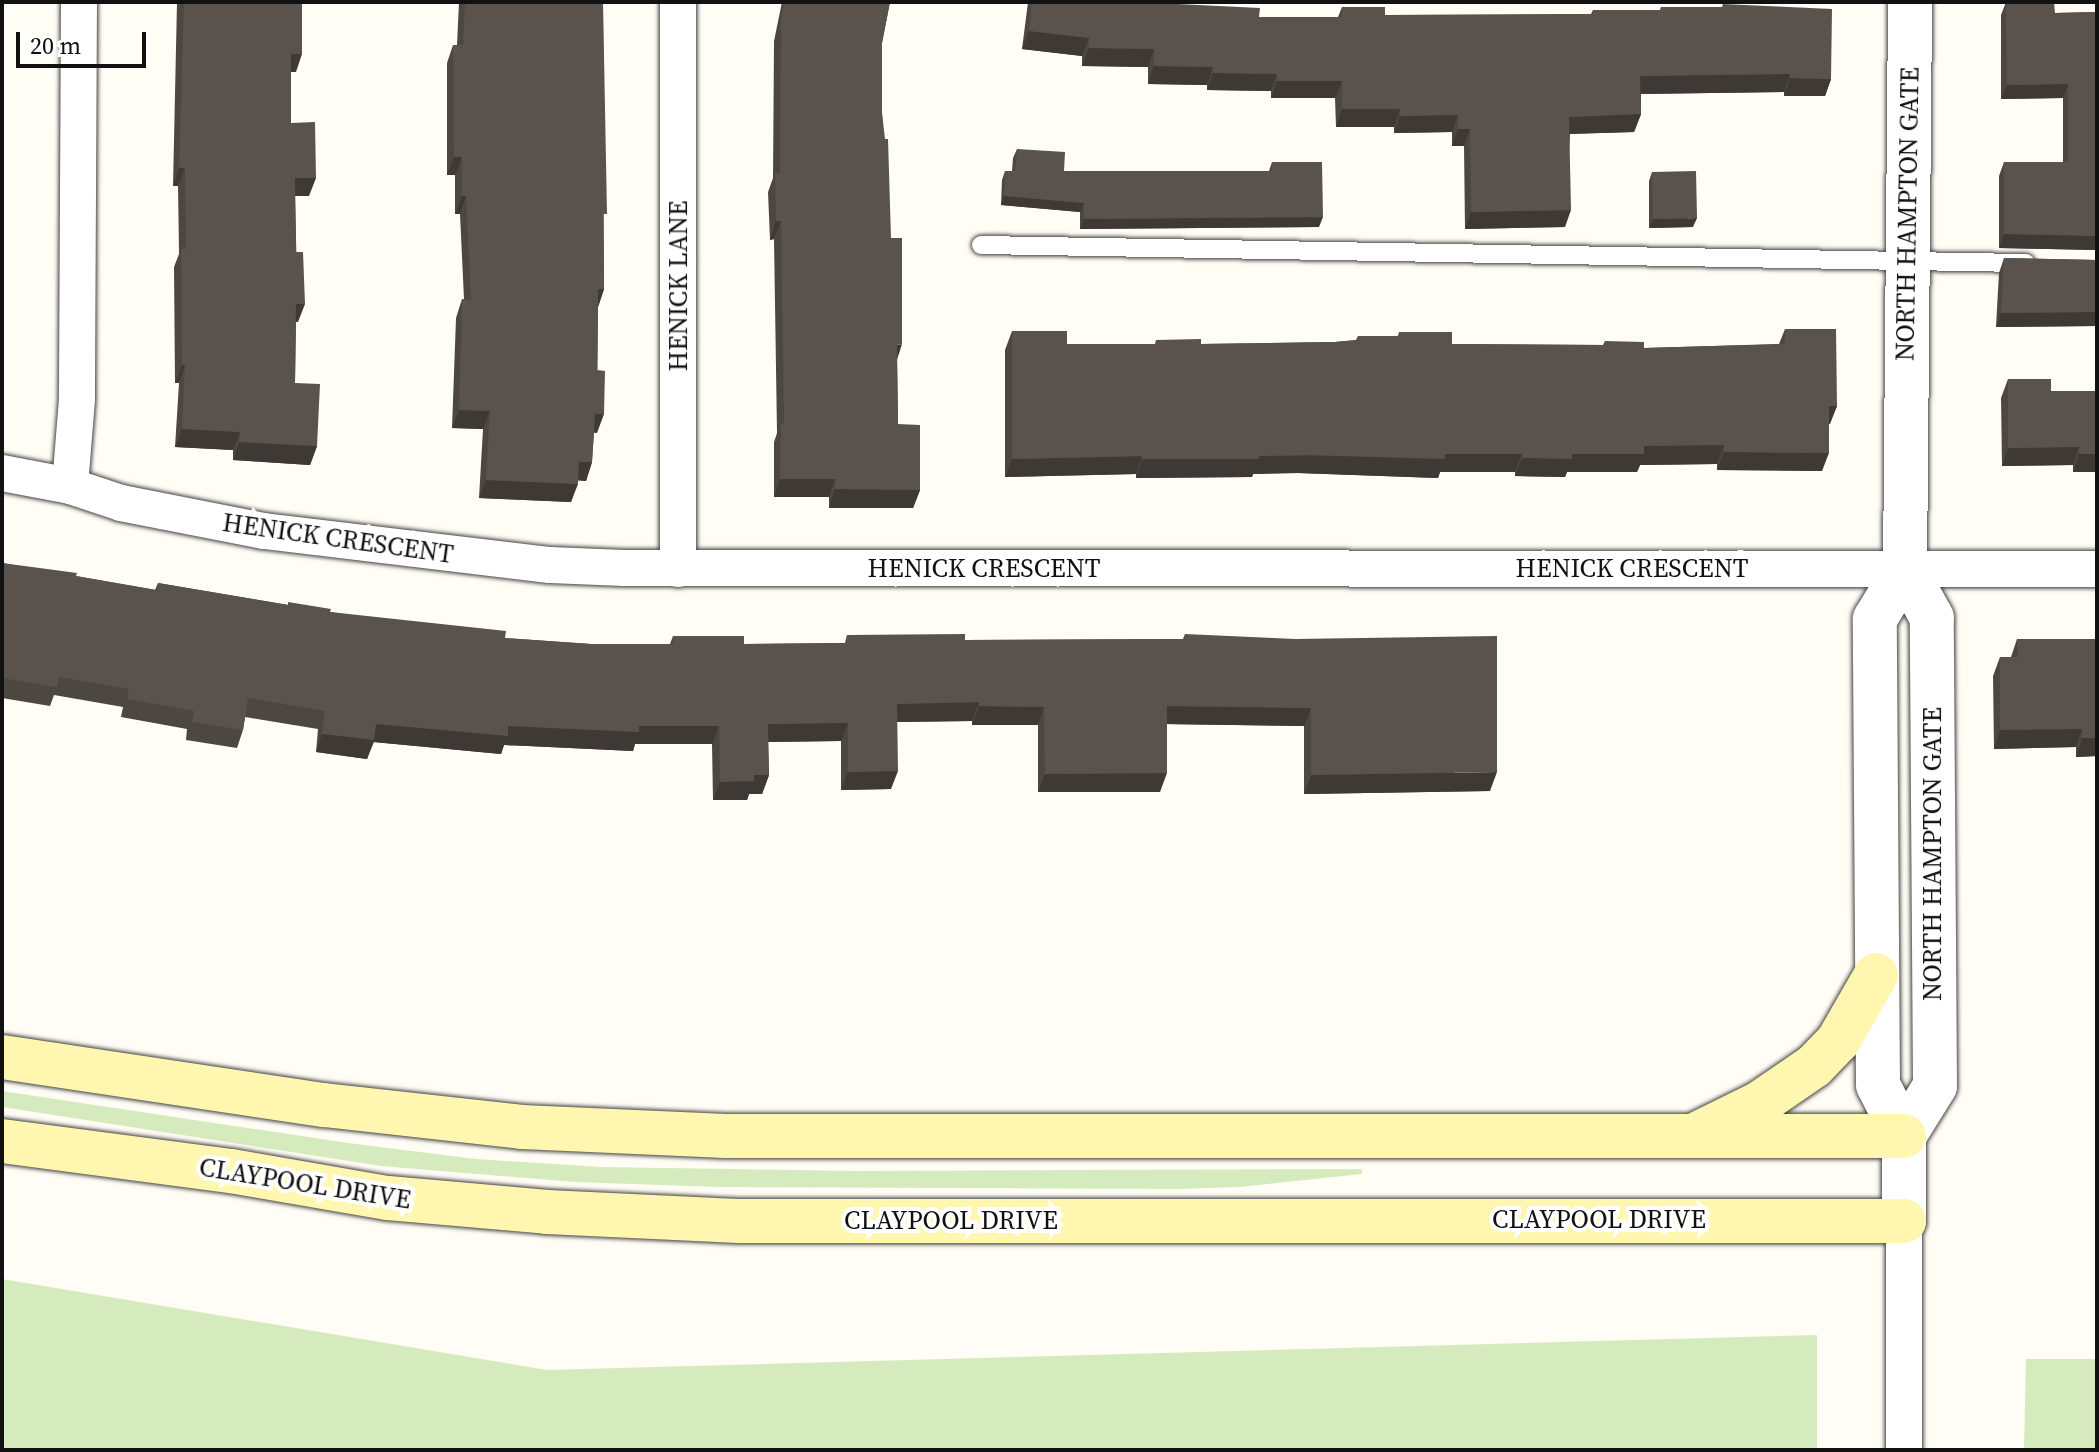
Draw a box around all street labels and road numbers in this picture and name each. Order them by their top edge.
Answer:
street label: NORTH HAMPTON GATE [1890,67,1926,361]
street label: HENICK LANE [663,201,695,371]
street label: HENICK CRESCENT [220,507,456,571]
street label: HENICK CRESCENT [867,553,1101,585]
street label: HENICK CRESCENT [1515,553,1749,585]
street label: NORTH HAMPTON GATE [1917,707,1949,1001]
street label: CLAYPOOL DRIVE [197,1152,413,1216]
street label: CLAYPOOL DRIVE [1492,1204,1706,1236]
street label: CLAYPOOL DRIVE [844,1205,1058,1237]

